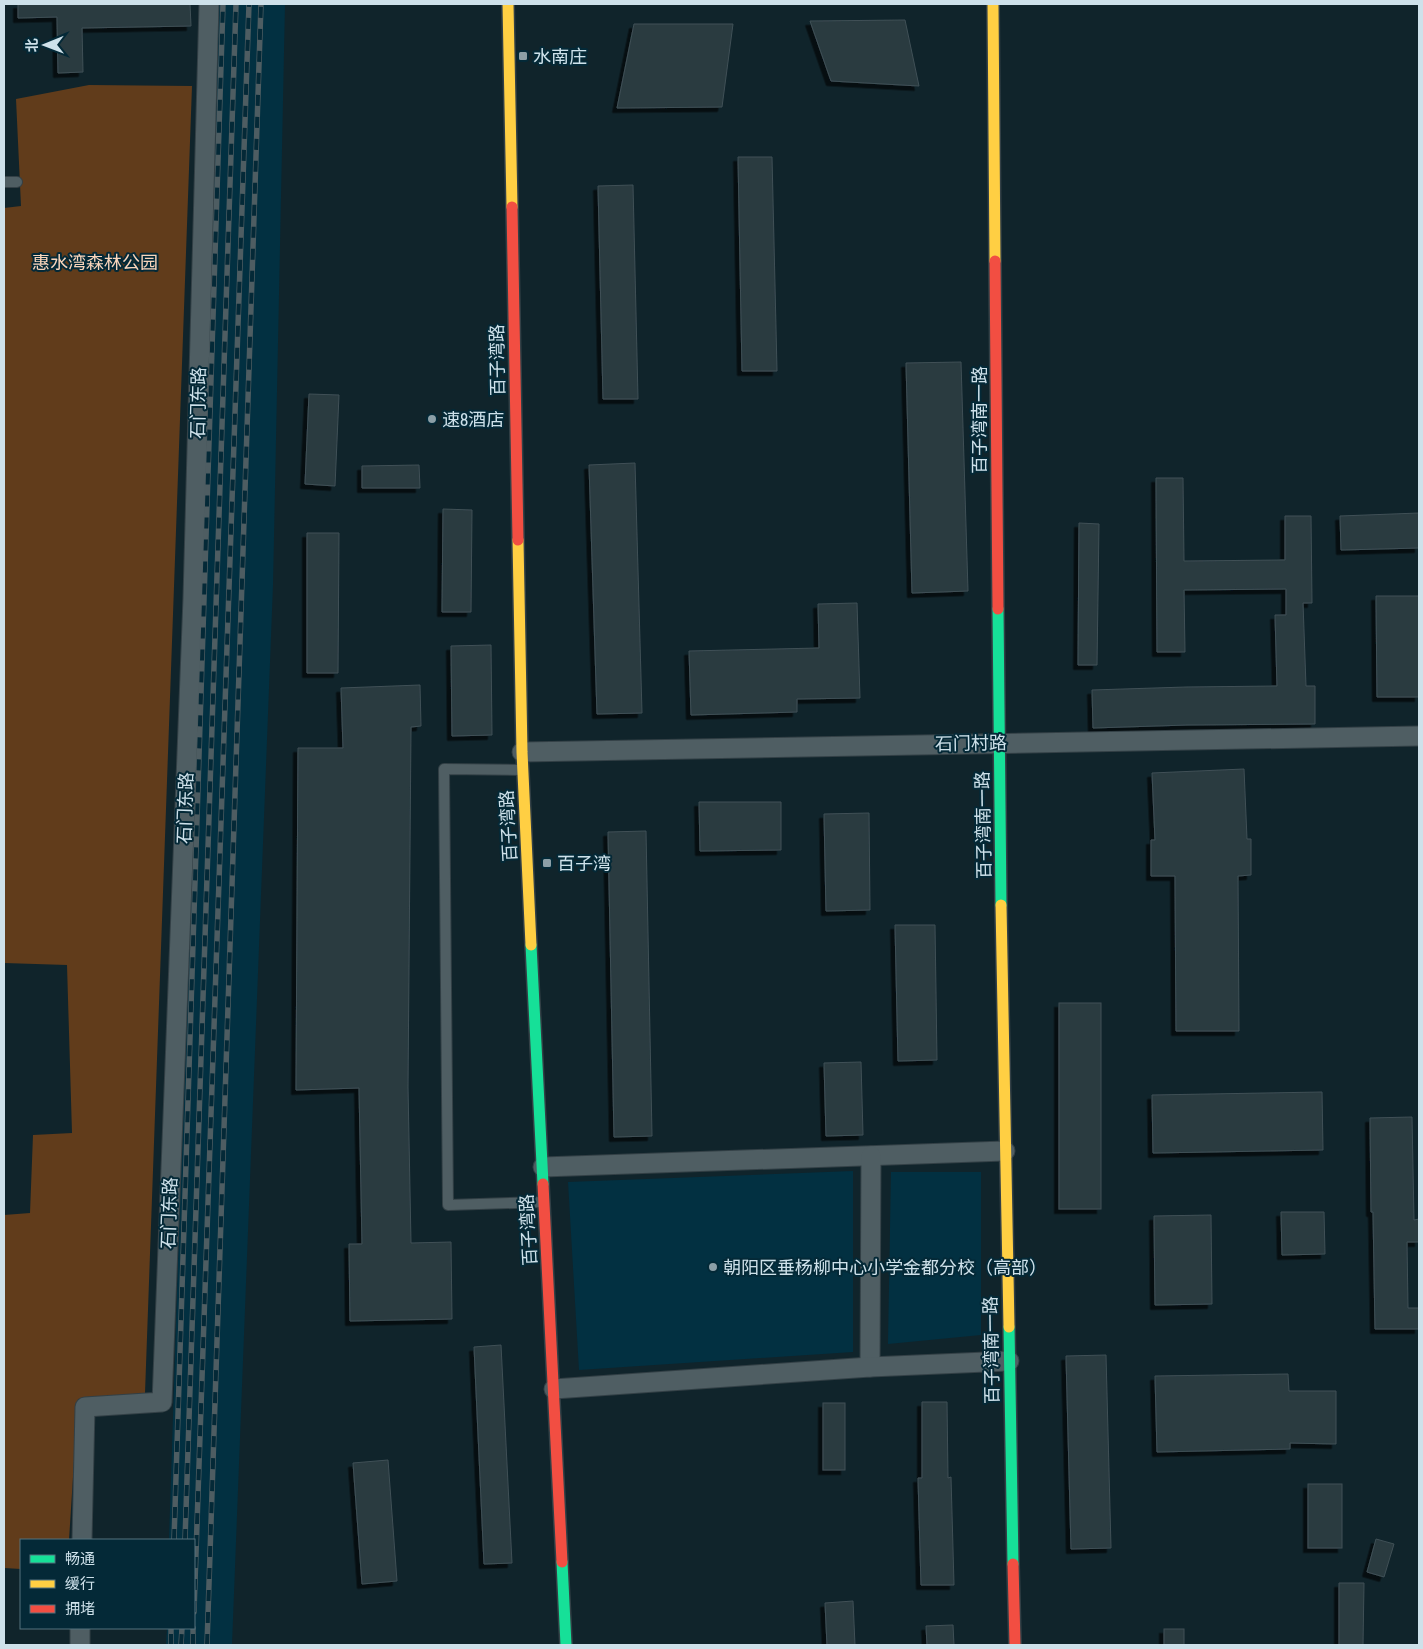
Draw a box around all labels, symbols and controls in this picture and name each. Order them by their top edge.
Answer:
north arrow [20,20,70,70]
text: 北 [23,38,41,52]
place label: 水南庄 [533,44,587,69]
marker: 水南庄 [517,50,529,62]
park label: 惠水湾森林公园 [32,250,158,275]
street label: 百子湾路 [484,324,510,396]
street label: 百子湾南一路 [967,366,992,474]
street label: 石门东路 [185,367,211,439]
place label: 速8酒店 [442,407,504,432]
marker: 速8酒店 [426,413,438,425]
street label: 石门村路 [935,730,1007,756]
street label: 百子湾南一路 [970,771,996,879]
street label: 石门东路 [171,772,199,844]
street label: 百子湾路 [494,789,522,863]
place label: 百子湾 [557,851,611,876]
marker: 百子湾 [541,857,553,869]
street label: 石门东路 [155,1177,183,1249]
street label: 百子湾路 [514,1193,542,1267]
place label: 朝阳区垂杨柳中心小学金都分校（高部） [723,1255,1047,1280]
marker: 朝阳区垂杨柳中心小学金都分校（高部） [707,1261,719,1273]
street label: 百子湾南一路 [978,1296,1004,1404]
legend [20,1539,195,1629]
text: 畅通 [65,1548,95,1569]
text: 缓行 [65,1573,95,1594]
text: 拥堵 [65,1598,95,1619]

